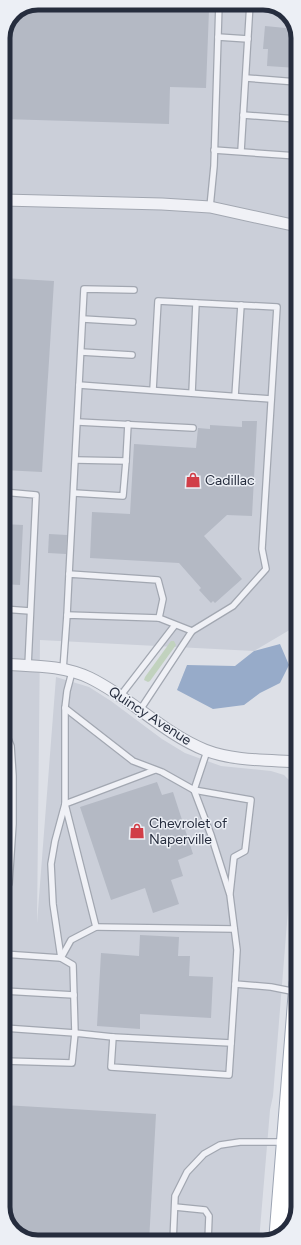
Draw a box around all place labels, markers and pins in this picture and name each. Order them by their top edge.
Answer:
shop icon: Cadillac [184,471,202,489]
place label: Cadillac [205,472,255,489]
place label: Chevrolet of Naperville [149,815,228,848]
shop icon: Chevrolet of Naperville [128,822,146,840]

